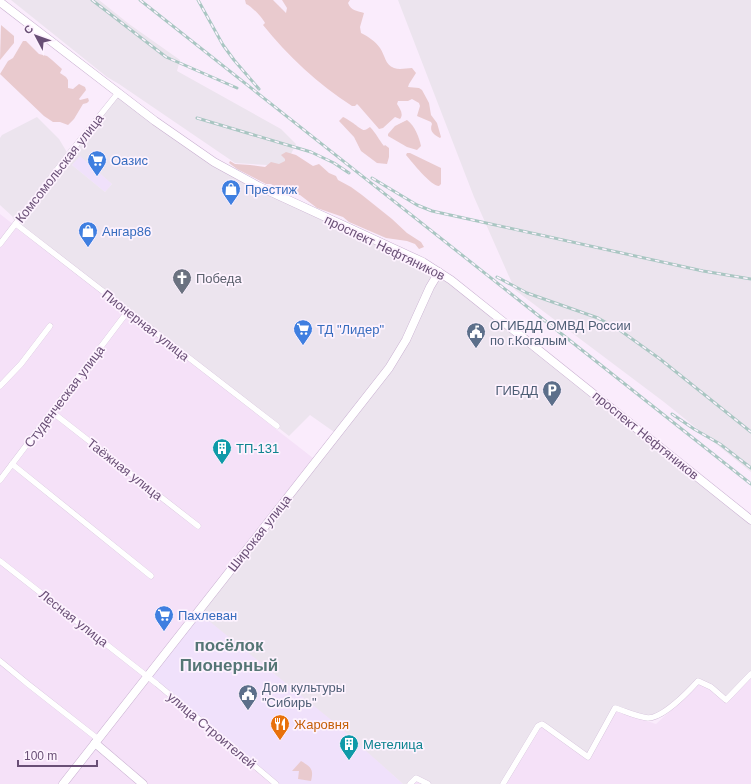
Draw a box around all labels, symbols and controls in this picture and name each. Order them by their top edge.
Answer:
north arrow [16,16,56,56]
text: С [21,22,36,36]
street label: Комсомольская улица [12,110,107,226]
supermarket icon: Оазис [86,149,108,177]
place label: Оазис [111,153,148,168]
shop icon: Престиж [220,178,242,206]
place label: Престиж [245,182,298,197]
street label: проспект Нефтяников [322,212,448,283]
shop icon: Ангар86 [77,220,99,248]
place label: Ангар86 [102,224,151,239]
church icon: Победа [171,267,193,295]
place label: Победа [196,271,242,286]
street label: Пионерная улица [99,287,193,364]
supermarket icon: ТД "Лидер" [292,318,314,346]
place label: ОГИБДД ОМВД России по г.Когалым [490,318,631,348]
public building icon: ОГИБДД ОМВД России по г.Когалым [465,321,487,349]
place label: ТД "Лидер" [317,322,384,337]
street label: Студенческая улица [21,342,108,450]
parking icon: ГИБДД [541,379,563,407]
place label: ГИБДД [495,383,538,398]
street label: проспект Нефтяников [590,388,702,483]
street label: Таёжная улица [84,435,166,504]
building icon: ТП-131 [211,437,233,465]
place label: ТП-131 [236,441,279,456]
street label: Широкая улица [225,491,294,575]
street label: Лесная улица [36,587,112,650]
supermarket icon: Пахлеван [153,604,175,632]
place label: Пахлеван [178,608,237,623]
district label: посёлок Пионерный [180,636,278,675]
place label: Дом культуры "Сибирь" [262,680,345,710]
public building icon: Дом культуры "Сибирь" [237,683,259,711]
street label: улица Строителей [164,689,259,772]
restaurant icon: Жаровня [269,713,291,741]
place label: Жаровня [294,717,349,732]
building icon: Метелица [338,733,360,761]
place label: Метелица [363,737,424,752]
scale bar [18,742,97,768]
text: 100 m [24,749,57,763]

